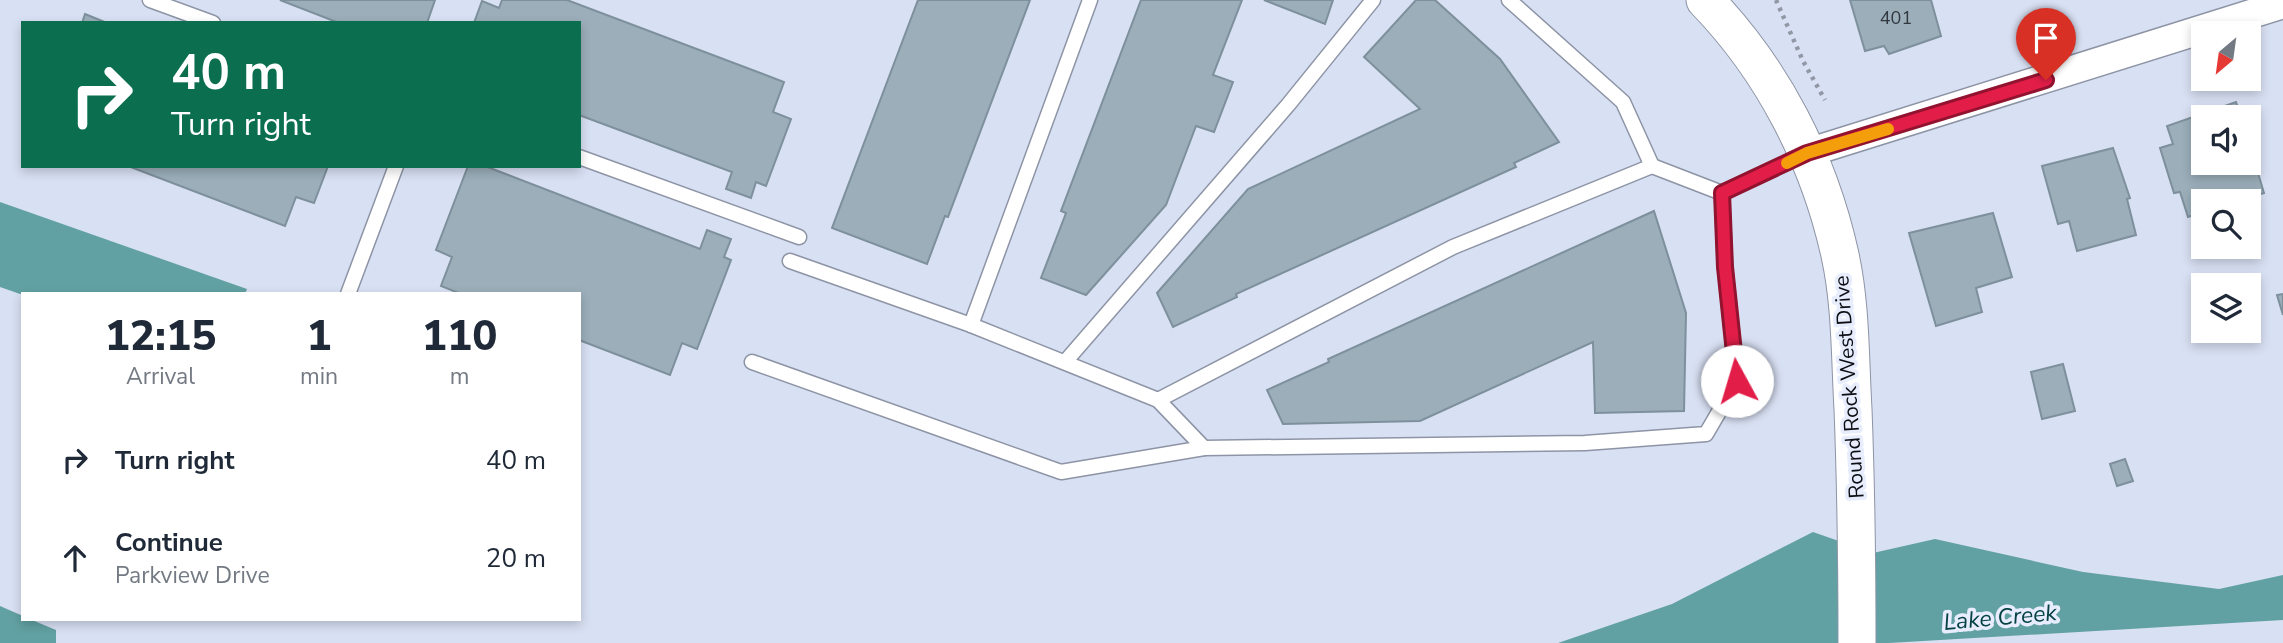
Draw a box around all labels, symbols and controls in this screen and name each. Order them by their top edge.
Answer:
house number: 401 [1880,6,1912,30]
pin [2016,8,2076,80]
icon: arrive [2027,19,2065,57]
north arrow [2191,21,2261,91]
map controls [2191,21,2261,343]
text: 40 m [171,39,286,106]
icon: right [56,49,147,140]
text: Turn right [171,103,311,146]
button: sound [2191,105,2261,175]
button: search [2191,189,2261,259]
button: layers [2191,273,2261,343]
street label: Round Rock West Drive [1827,275,1871,499]
text: 12:15 [105,308,216,365]
text: 1 [306,308,332,365]
text: 110 [422,308,497,365]
position arrow [1700,344,1774,418]
text: Arrival [126,361,195,392]
text: min [300,361,338,392]
text: m [450,361,469,392]
icon: right [56,441,94,479]
text: Turn right [115,443,234,478]
text: 40 m [486,443,546,478]
text: Continue [115,525,223,560]
icon: ahead [56,539,94,577]
text: 20 m [486,541,546,576]
text: Parkview Drive [115,560,270,591]
water label: Lake Creek [1942,597,2058,638]

